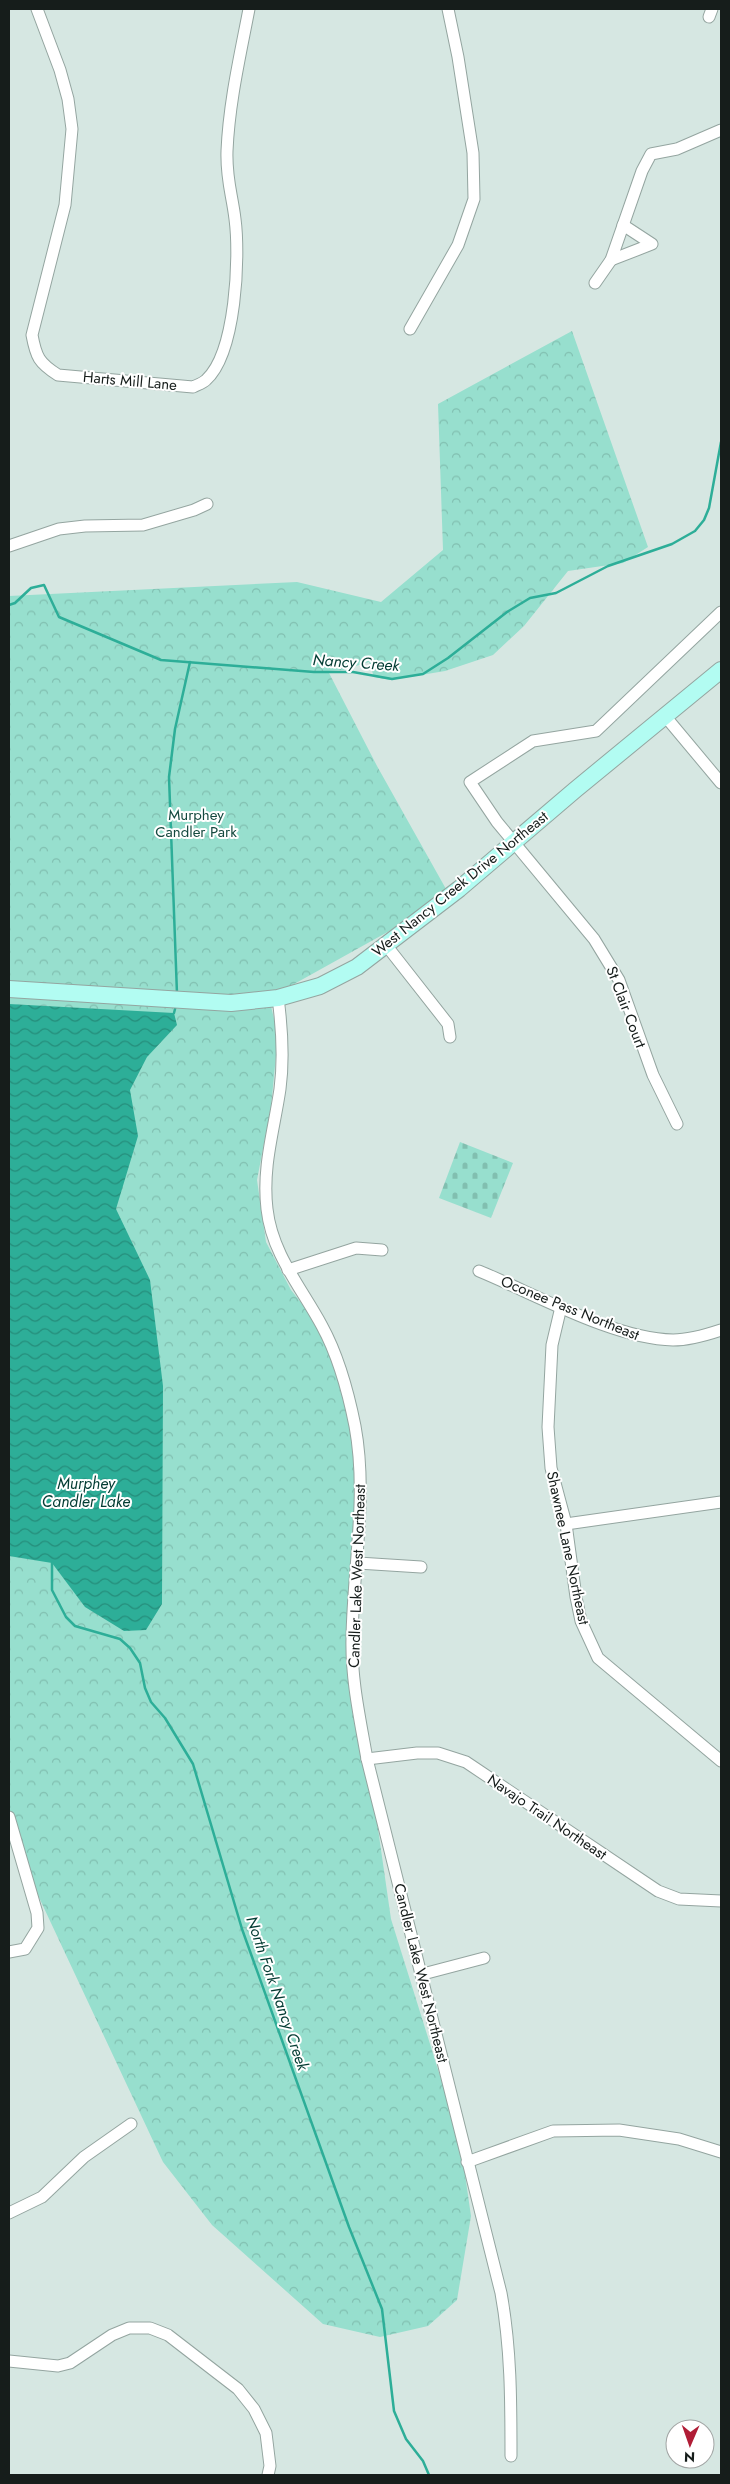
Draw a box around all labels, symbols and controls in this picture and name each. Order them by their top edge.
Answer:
street label: Harts Mill Lane [82,366,178,396]
water label: Nancy Creek [312,648,401,677]
park label: Murphey Candler Park [155,804,237,843]
street label: West Nancy Creek Drive Northeast [367,806,553,962]
street label: St Clair Court [600,963,652,1051]
street label: Oconee Pass Northeast [497,1270,643,1346]
street label: Shawnee Lane Northeast [541,1469,595,1627]
water label: Murphey Candler Lake [42,1472,130,1513]
street label: Candler Lake West Northeast [343,1483,371,1668]
street label: Navajo Trail Northeast [483,1769,612,1865]
street label: Candler Lake West Northeast [388,1881,454,2065]
water label: North Fork Nancy Creek [240,1913,315,2075]
north arrow [665,2419,715,2469]
text: N [684,2447,695,2467]

